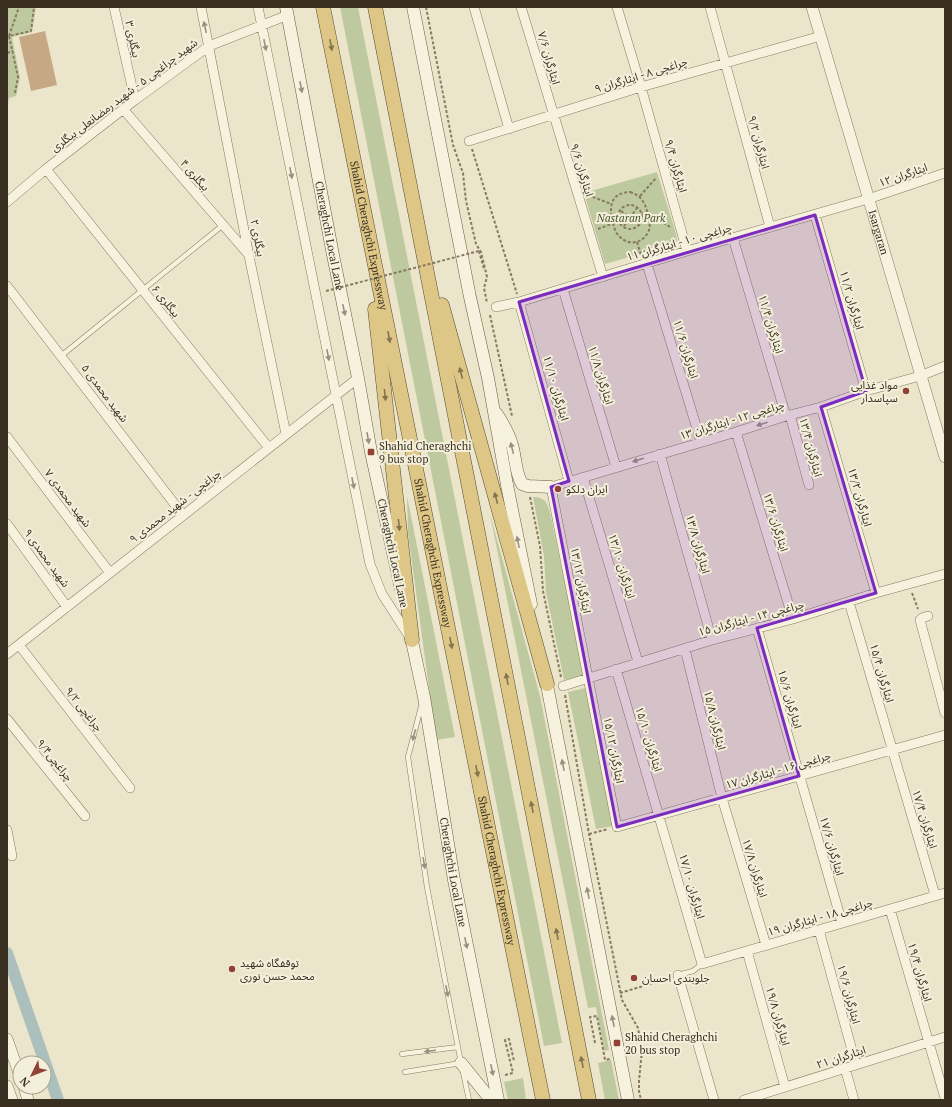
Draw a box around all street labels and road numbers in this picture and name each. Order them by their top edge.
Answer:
street label: بیگلری ۳ [122,19,144,59]
street label: ایثارگران ۷/۶ [535,30,563,86]
street label: شهید چراغچی ۵ - شهید رمضانعلی بیگلری [48,35,201,156]
street label: چراغچی ۸ - ایثارگران ۹ [593,54,690,97]
street label: ایثارگران ۹/۲ [745,114,773,170]
street label: ایثارگران ۹/۴ [662,138,690,194]
street label: ایثارگران ۹/۶ [567,142,597,198]
street label: بیگلری ۴ [177,156,213,194]
street label: Shahid Cheraghchi Expressway [347,159,391,312]
street label: ایثارگران ۱۲ [877,160,929,190]
street label: Cheraghchi Local Lane [312,180,347,292]
street label: Isargaran [865,208,892,257]
street label: بیگلری ۲ [247,218,268,258]
street label: چراغچی ۱۰ - ایثارگران ۱۱ [625,220,734,265]
street label: ایثارگران ۱۱/۲ [837,269,867,331]
street label: بیگلری ۶ [149,282,183,320]
street label: ایثارگران ۱۱/۴ [755,293,787,355]
street label: ایثارگران ۱۱/۶ [670,318,702,380]
street label: ایثارگران ۱۱/۸ [585,344,617,406]
street label: ایثارگران ۱۱/۱۰ [540,354,572,422]
street label: شهید محمدی ۵ [79,361,132,425]
street label: چراغچی ۱۲ - ایثارگران ۱۳ [678,397,787,444]
street label: ایثارگران ۱۳/۴ [796,416,826,478]
street label: شهید محمدی ۷ [42,466,95,530]
street label: ۹ چراغچی - شهید محمدی [127,466,225,547]
street label: ایثارگران ۱۳/۲ [845,466,875,528]
street label: Shahid Cheraghchi Expressway [411,477,455,629]
street label: ایثارگران ۱۳/۶ [760,491,792,553]
street label: Cheraghchi Local Lane [375,497,411,609]
street label: ایثارگران ۱۳/۸ [683,513,713,575]
street label: شهید محمدی ۹ [21,526,73,590]
street label: ایثارگران ۱۳/۱۰ [605,532,639,600]
street label: ایثارگران ۱۳/۱۲ [568,546,594,614]
street label: چراغچی ۱۴ - ایثارگران ۱۵ [697,597,806,640]
street label: ایثارگران ۱۵/۴ [867,642,897,704]
street label: ایثارگران ۱۵/۶ [775,668,805,730]
street label: ۹/۲ چراغچی [61,684,106,735]
street label: ایثارگران ۱۵/۸ [701,689,729,751]
street label: ایثارگران ۱۵/۱۰ [632,705,666,773]
street label: ایثارگران ۱۵/۱۲ [601,716,627,784]
street label: ۹/۴چراغچی [33,736,77,785]
street label: چراغچی ۱۶ - ایثارگران ۱۷ [724,748,833,793]
street label: ایثارگران ۱۷/۴ [909,788,941,850]
street label: Shahid Cheraghchi Expressway [475,795,519,947]
street label: ایثارگران ۱۷/۶ [817,815,847,877]
street label: Cheraghchi Local Lane [437,816,470,929]
street label: ایثارگران ۱۷/۸ [739,837,771,899]
street label: ایثارگران ۱۷/۱۰ [676,852,708,920]
street label: چراغچی ۱۸ - ایثارگران ۱۹ [766,895,875,940]
street label: ایثارگران ۱۹/۴ [905,941,935,1003]
street label: ایثارگران ۱۹/۶ [834,963,864,1025]
street label: ایثارگران ۱۹/۸ [763,985,793,1047]
street label: ایثارگران ۲۱ [815,1042,867,1072]

